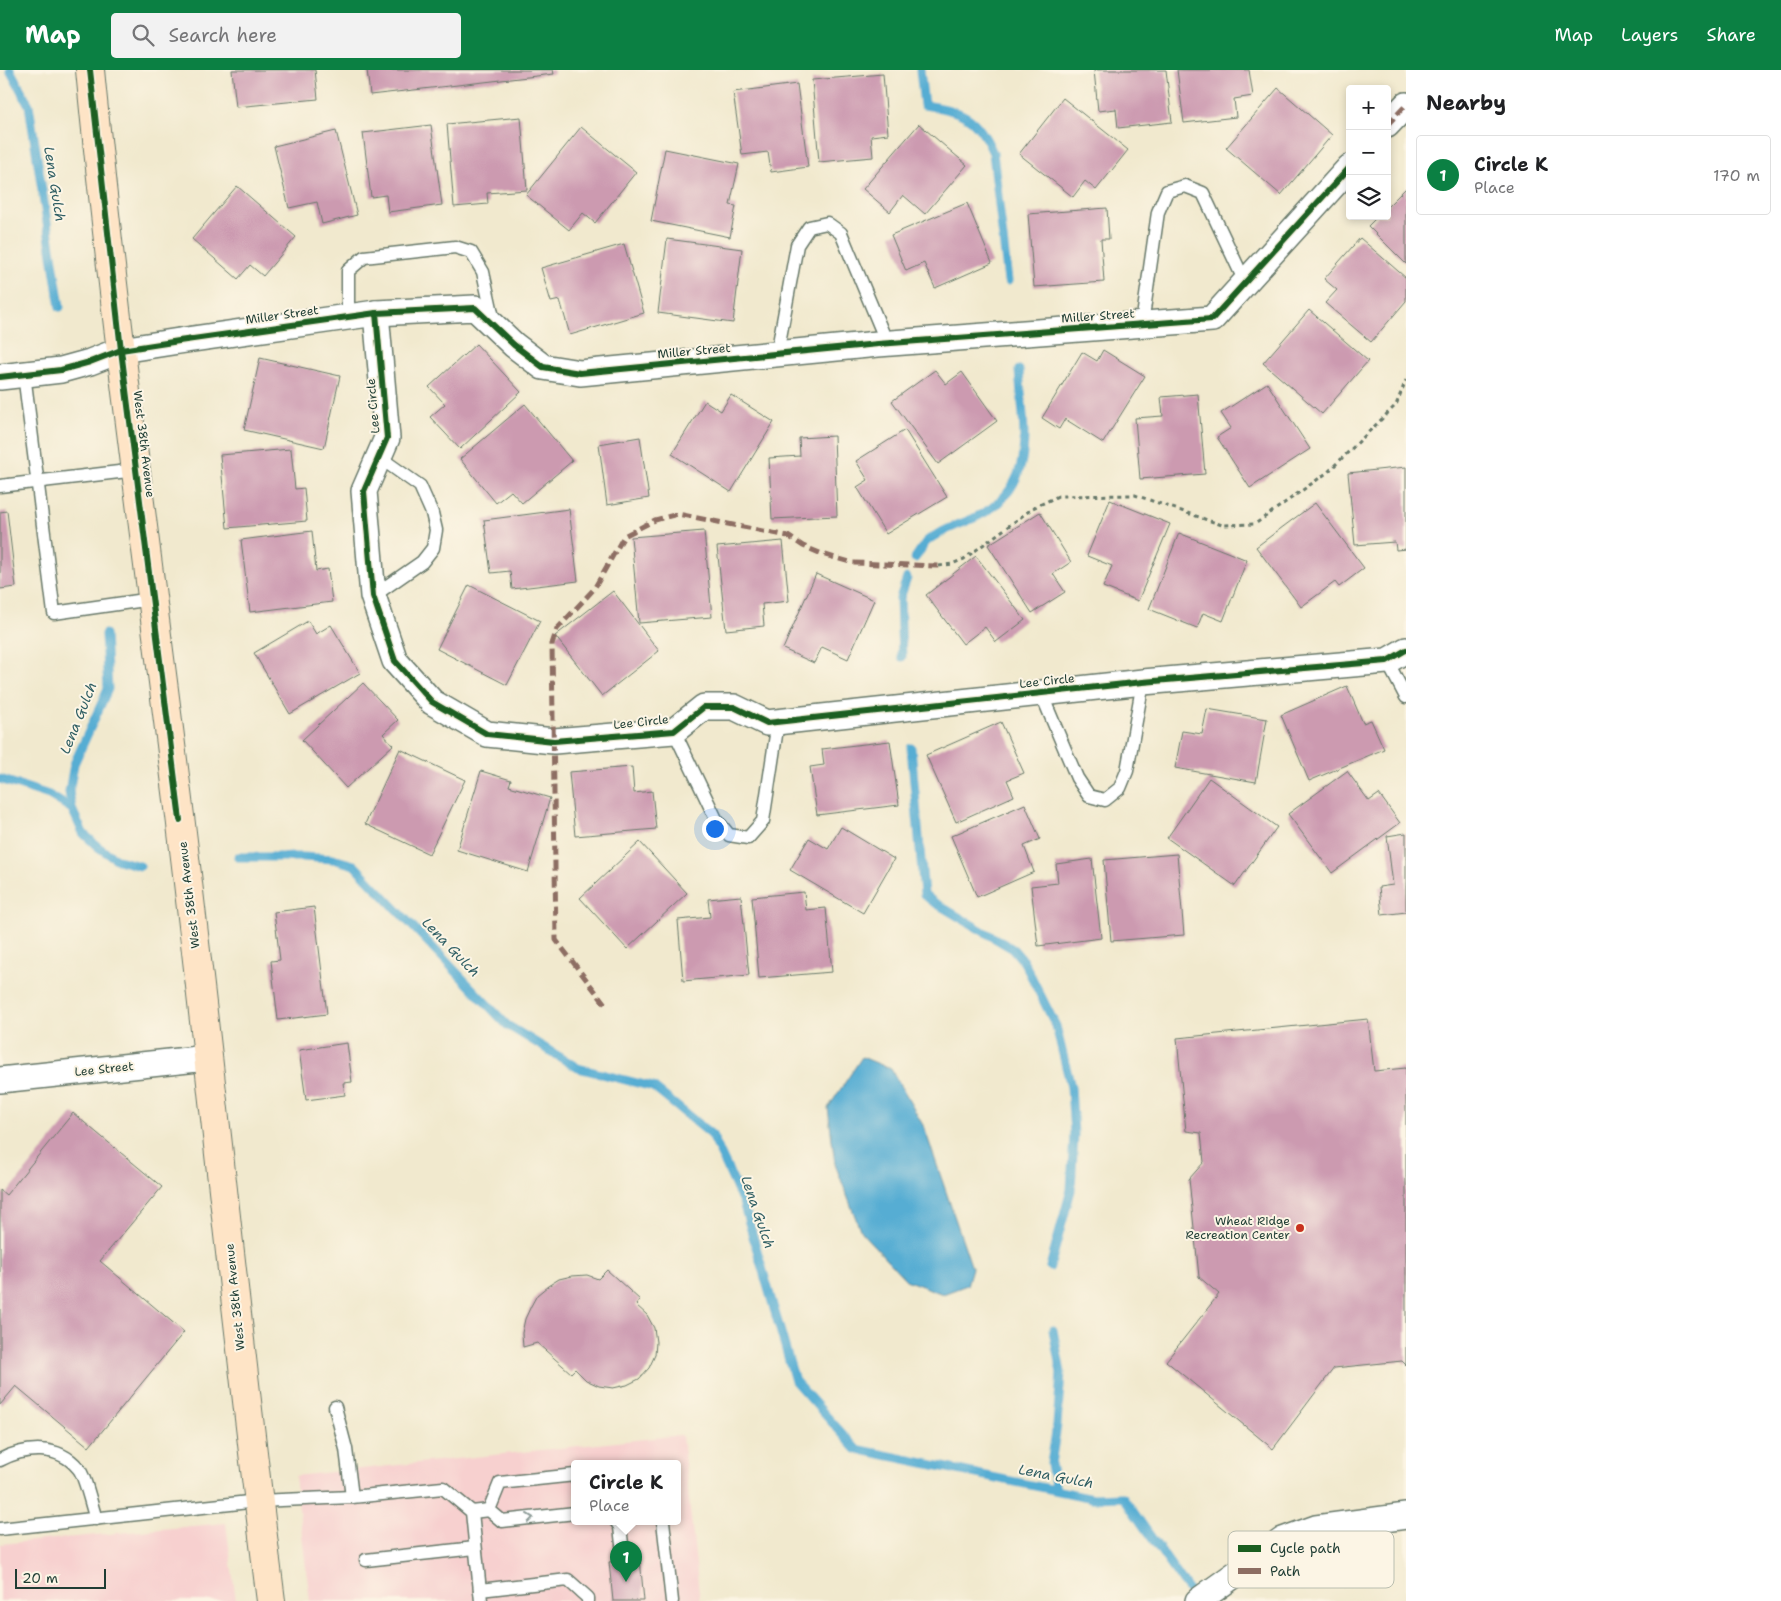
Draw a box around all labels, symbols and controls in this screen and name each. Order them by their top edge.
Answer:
search box [111,13,461,58]
text: Map [25,19,81,51]
icon: search [129,21,157,49]
text: Search here [169,23,277,48]
text: Map [1555,23,1593,47]
text: Layers [1621,23,1678,47]
text: Share [1706,23,1756,47]
map controls [1346,85,1391,220]
button: + [1346,85,1391,130]
text: Nearby [1426,89,1506,117]
button: − [1346,130,1391,175]
water label: Lena Gulch [40,145,70,223]
text: Circle K [1474,152,1548,177]
text: 1 [1439,165,1447,186]
text: 170 m [1713,165,1760,186]
button: layers [1346,175,1391,220]
text: Place [1474,177,1515,198]
street label: Miller Street [244,302,320,328]
street label: Miller Street [1061,305,1135,327]
street label: Miller Street [657,340,731,362]
street label: Lee Circle [363,377,383,434]
street label: West 38th Avenue [129,389,159,499]
street label: Lee Circle [1019,670,1076,692]
water label: Lena Gulch [55,679,101,757]
street label: Lee Circle [613,711,670,733]
your location [702,816,728,842]
street label: West 38th Avenue [174,840,204,950]
water label: Lena Gulch [418,913,484,981]
street label: Lee Street [74,1058,134,1080]
water label: Lena Gulch [737,1173,779,1251]
place label: Wheat Ridge Recreation Center [1186,1213,1290,1243]
marker: Wheat Ridge Recreation Center [1294,1222,1306,1234]
street label: West 38th Avenue [221,1242,249,1352]
popup [571,1460,681,1525]
water label: Lena Gulch [1017,1460,1095,1492]
text: Circle K [589,1470,663,1495]
text: Place [589,1495,630,1516]
one-way arrow [526,1513,534,1524]
legend [1228,1531,1394,1588]
text: Cycle path [1270,1539,1341,1557]
pin: 1 [610,1541,642,1582]
text: Path [1270,1562,1301,1580]
scale bar [15,1566,106,1589]
text: 20 m [22,1569,58,1587]

